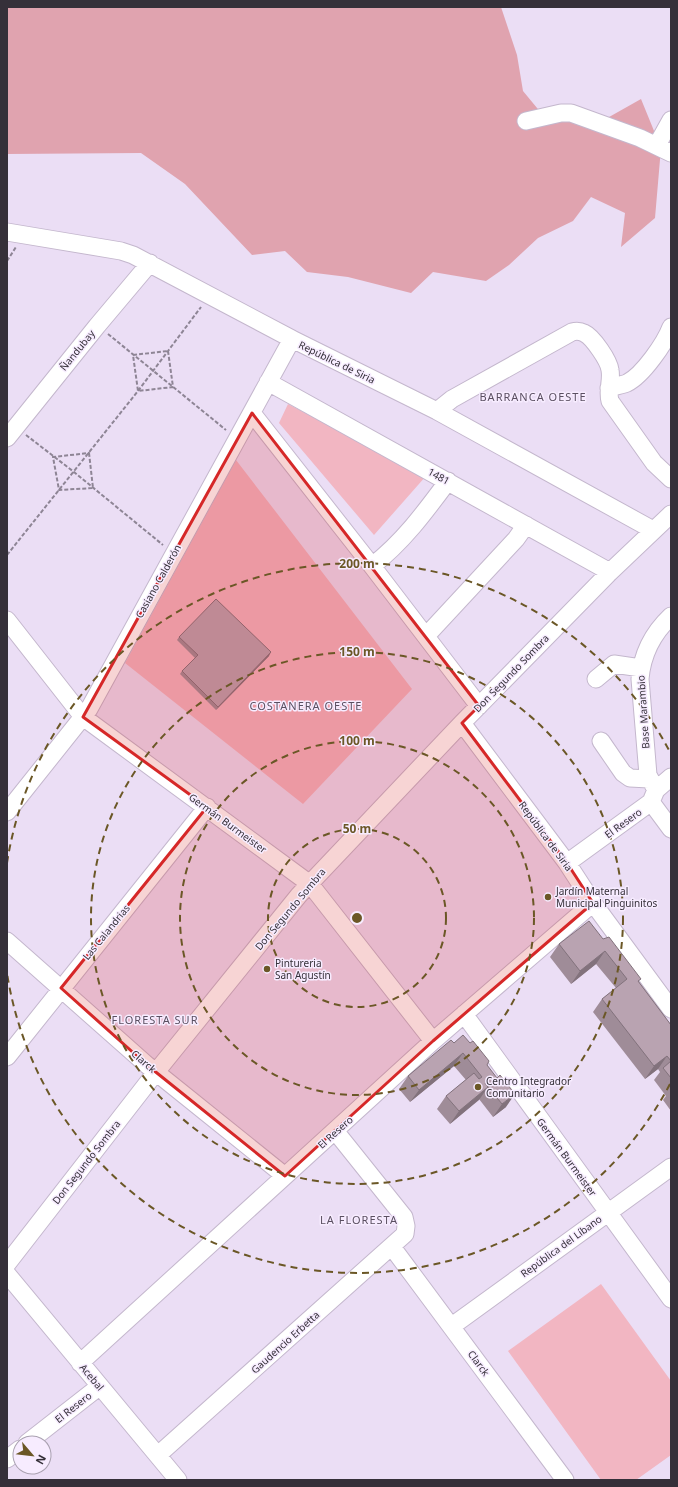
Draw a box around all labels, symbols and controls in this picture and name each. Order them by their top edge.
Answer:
street label: Ñandubay [56,326,98,373]
street label: República de Siria [296,337,378,387]
district label: BARRANCA OESTE [479,389,587,404]
street label: 1481 [426,464,452,488]
street label: Casiano Calderón [132,542,184,620]
text: 200 m [339,555,375,572]
street label: Don Segundo Sombra [470,631,552,715]
text: 150 m [339,643,375,660]
street label: Base Marambio [633,675,653,749]
district label: COSTANERA OESTE [250,698,362,713]
text: 100 m [339,732,375,749]
street label: Germán Burmeister [186,790,270,856]
street label: República de Siria [516,798,576,874]
street label: El Resero [601,805,645,841]
text: 50 m [343,820,371,837]
street label: Don Segundo Sombra [251,865,329,953]
place label: Jardín Maternal Municipal Pinguinitos [555,884,657,910]
marker: Jardín Maternal Municipal Pinguinitos [543,892,553,902]
street label: Las Calandrias [79,901,133,963]
centre of rings [350,911,364,925]
place label: Pintureria San Agustín [275,956,331,982]
marker: Pintureria San Agustín [262,964,272,974]
district label: FLORESTA SUR [112,1012,199,1027]
street label: Clarck [129,1046,160,1076]
place label: Centro Integrador Comunitario [486,1074,571,1100]
marker: Centro Integrador Comunitario [473,1082,483,1092]
street label: El Resero [314,1112,356,1152]
street label: Germán Burmeister [534,1115,600,1199]
street label: Don Segundo Sombra [49,1117,123,1207]
district label: LA FLORESTA [320,1212,398,1227]
street label: República del Líbano [518,1212,604,1280]
street label: Gaudencio Erbetta [248,1308,322,1376]
street label: Clarck [465,1347,493,1379]
street label: Acebal [77,1361,107,1393]
street label: El Resero [52,1388,94,1426]
north arrow [12,1435,52,1475]
text: N [33,1452,50,1467]

